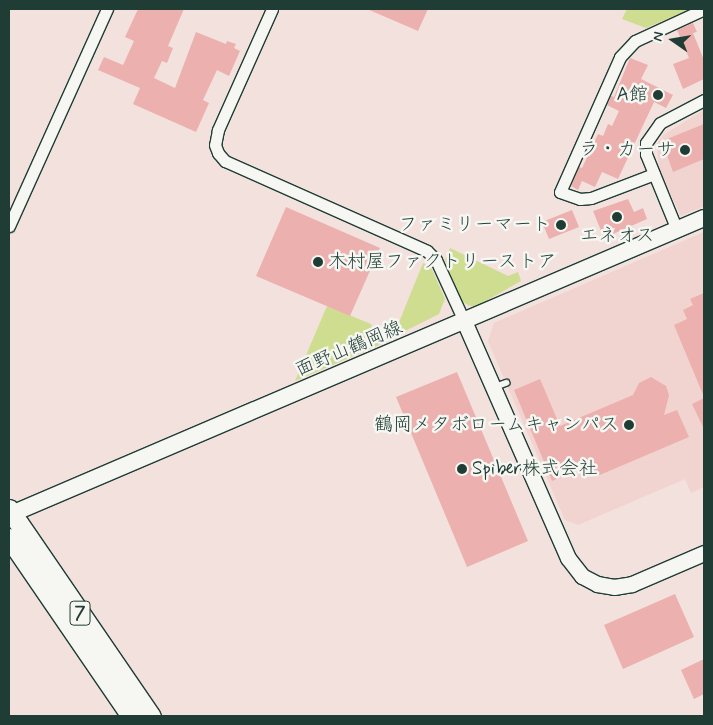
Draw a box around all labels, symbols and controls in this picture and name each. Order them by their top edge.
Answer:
north arrow [648,15,698,65]
text: N [649,30,668,43]
place label: A館 [617,84,648,106]
marker: A館 [652,89,664,101]
place label: ラ・カーサ [580,139,675,161]
marker: ラ・カーサ [679,144,691,156]
marker: エネオス [611,211,623,223]
place label: ファミリーマート [399,214,551,236]
marker: ファミリーマート [555,219,567,231]
place label: エネオス [579,225,655,247]
place label: 木村屋ファクトリーストア [328,251,556,273]
marker: 木村屋ファクトリーストア [312,256,324,268]
street label: 面野山鶴岡線 [292,316,406,382]
place label: 鶴岡メタボロームキャンパス [372,414,619,436]
marker: 鶴岡メタボロームキャンパス [623,419,635,431]
place label: Spiber株式会社 [472,458,598,480]
marker: Spiber株式会社 [456,463,468,475]
road number: 7 [69,598,91,628]

